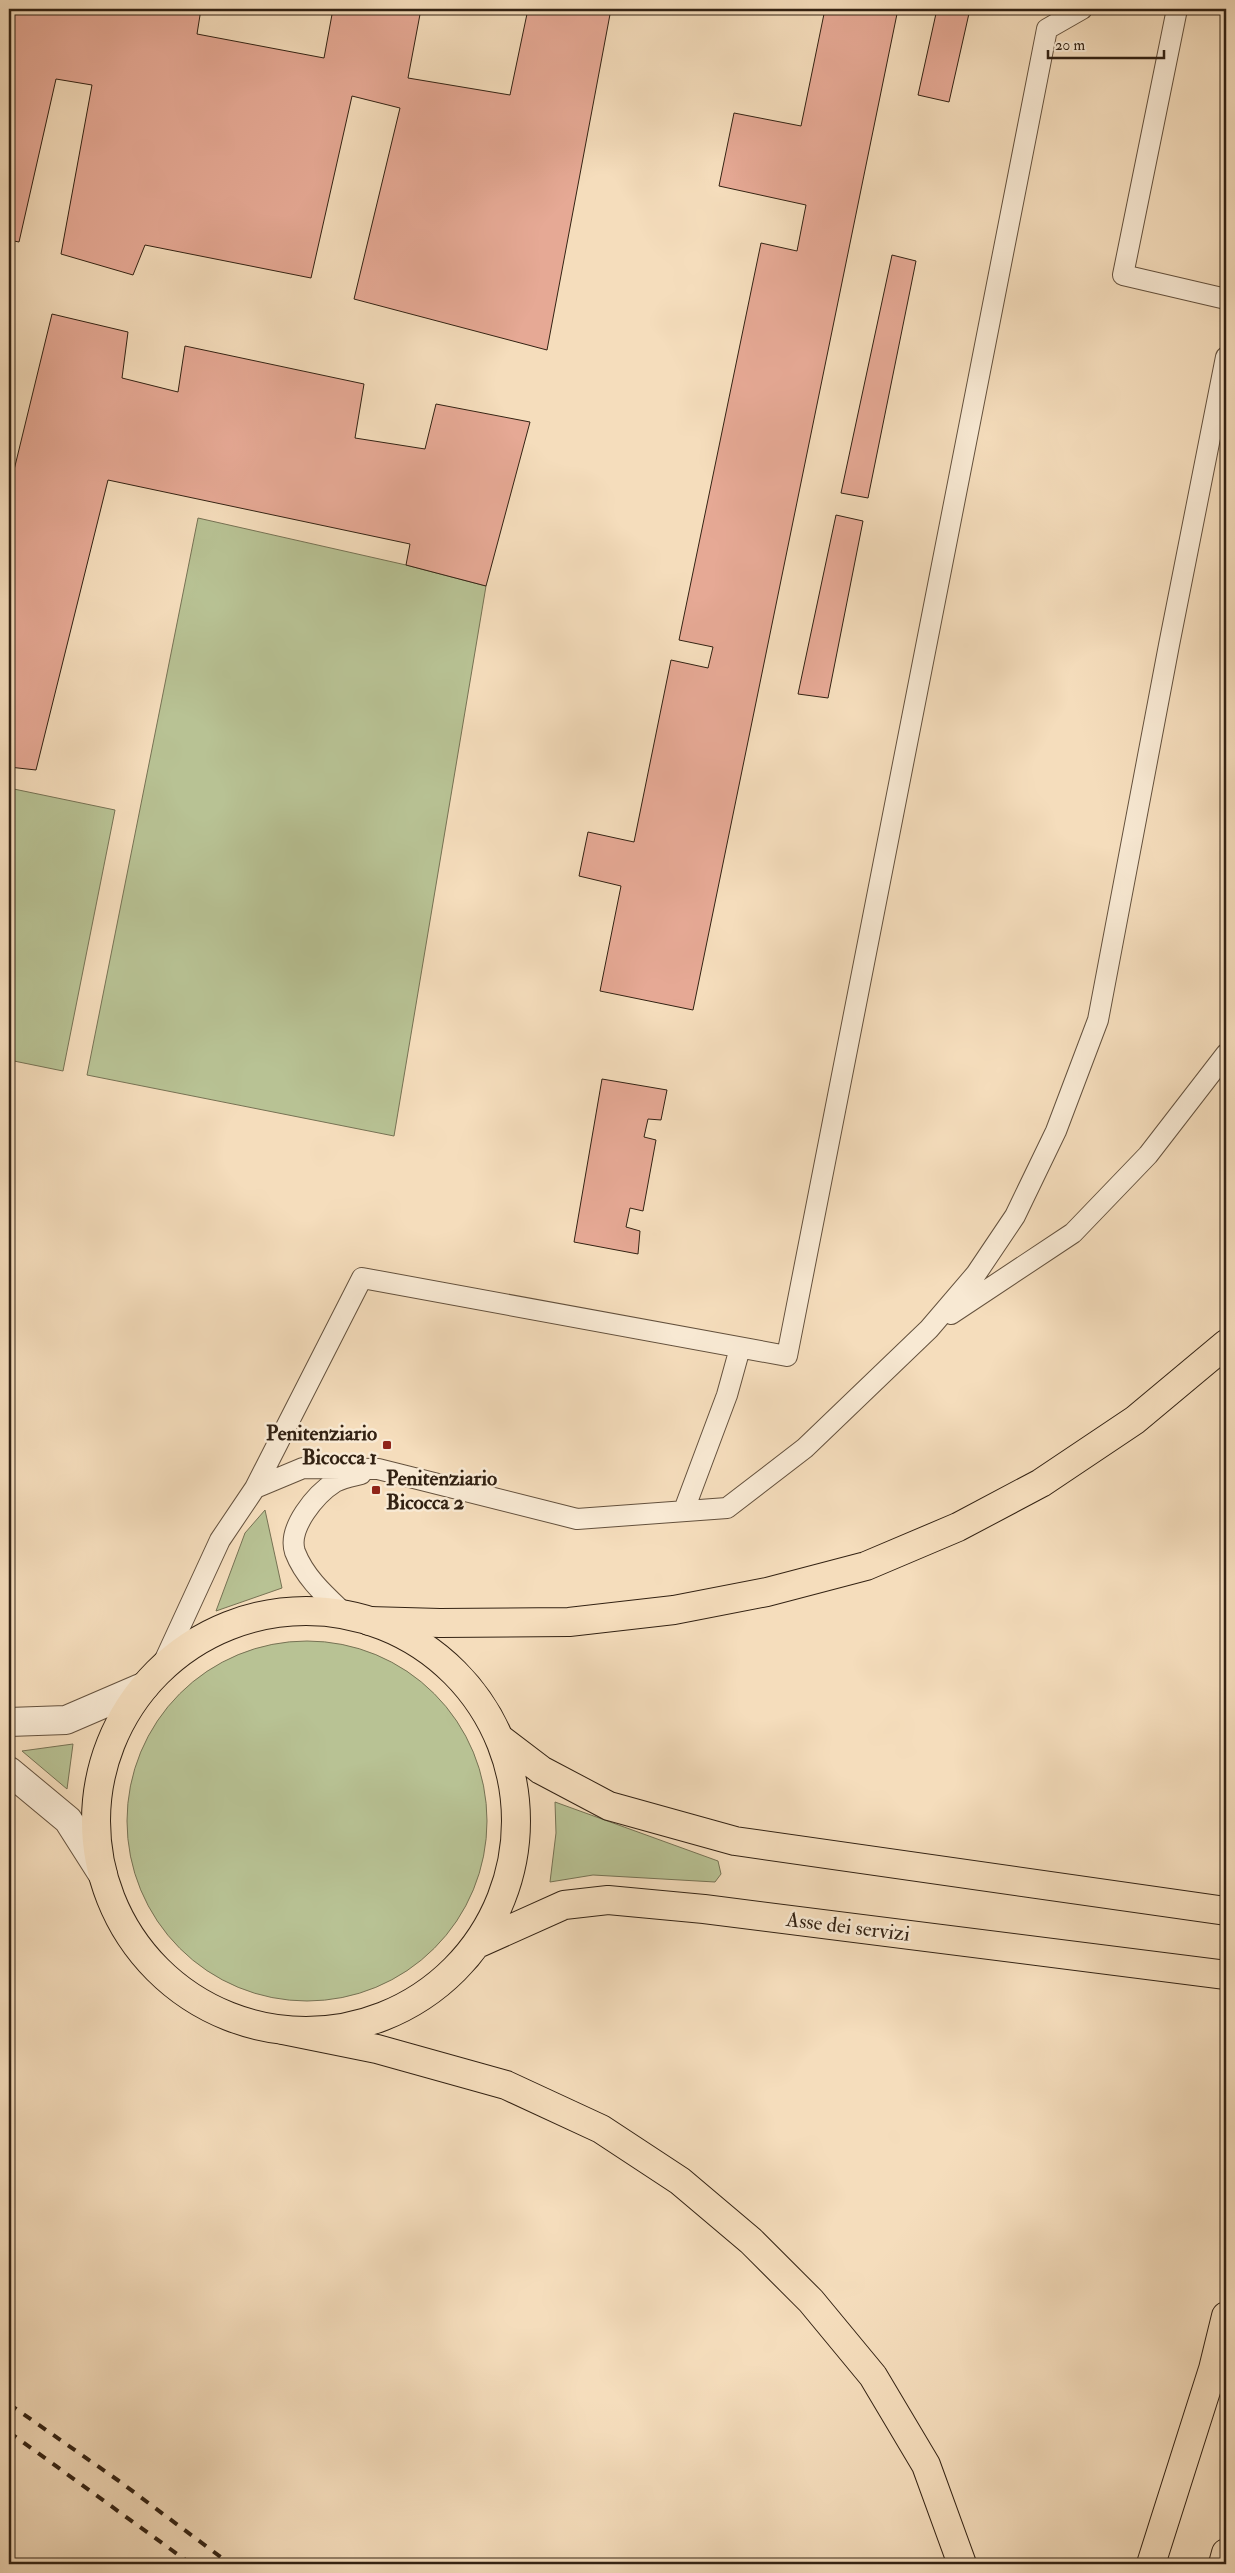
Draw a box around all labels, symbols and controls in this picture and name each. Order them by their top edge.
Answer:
scale bar [1048,28,1164,60]
text: 20 m [1055,36,1085,55]
place label: Penitenziario Bicocca 1 [266,1420,377,1471]
marker: Penitenziario Bicocca 1 [381,1439,393,1451]
place label: Penitenziario Bicocca 2 [386,1465,497,1516]
marker: Penitenziario Bicocca 2 [370,1484,382,1496]
street label: Asse dei servizi [784,1906,912,1948]

